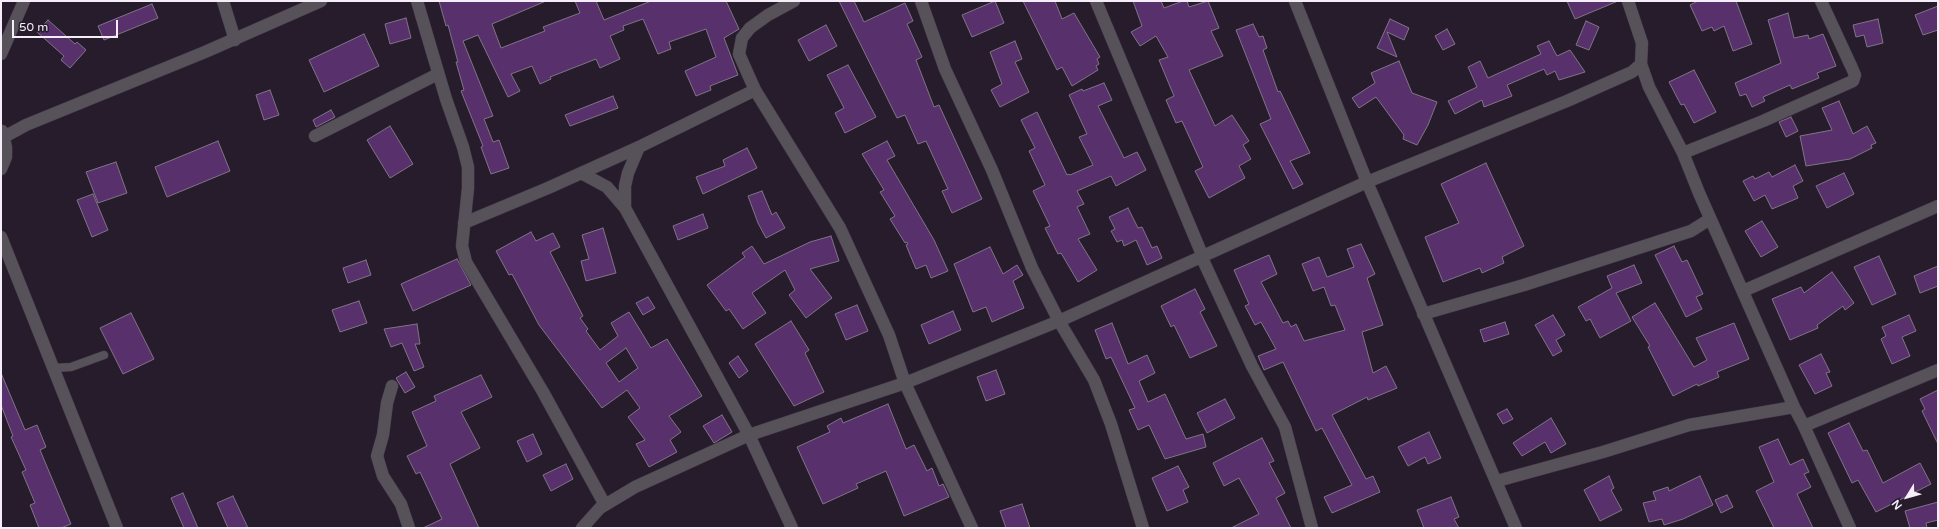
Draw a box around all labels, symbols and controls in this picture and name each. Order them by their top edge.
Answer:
scale bar [14,12,120,38]
text: 50 m [19,20,48,34]
north arrow [1887,477,1927,517]
text: N [1889,497,1905,512]

